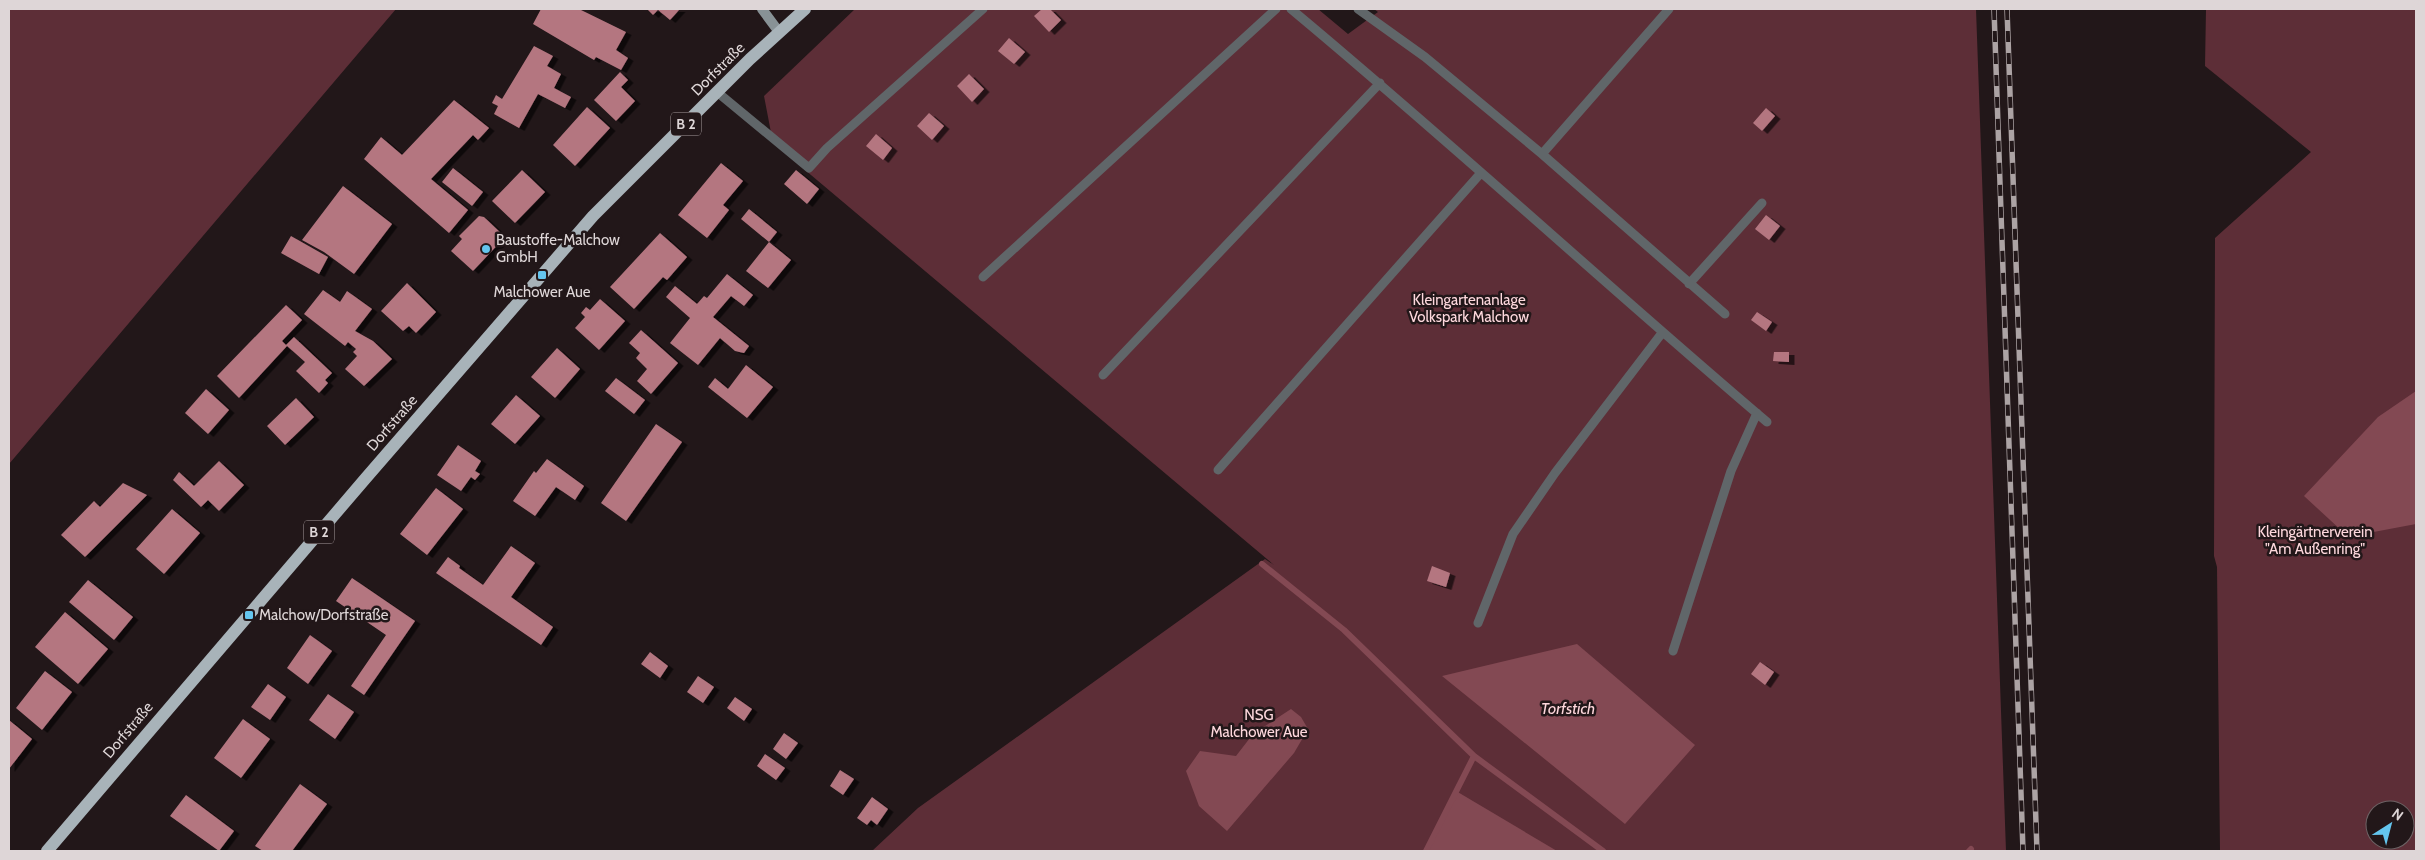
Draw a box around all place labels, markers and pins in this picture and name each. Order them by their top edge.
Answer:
place label: Baustoffe-Malchow GmbH [496,231,620,266]
marker: Baustoffe-Malchow GmbH [480,243,492,255]
marker: Malchower Aue [536,269,548,281]
place label: Malchower Aue [493,283,591,301]
place label: Malchow/Dorfstraße [259,606,389,624]
marker: Malchow/Dorfstraße [243,609,255,621]

